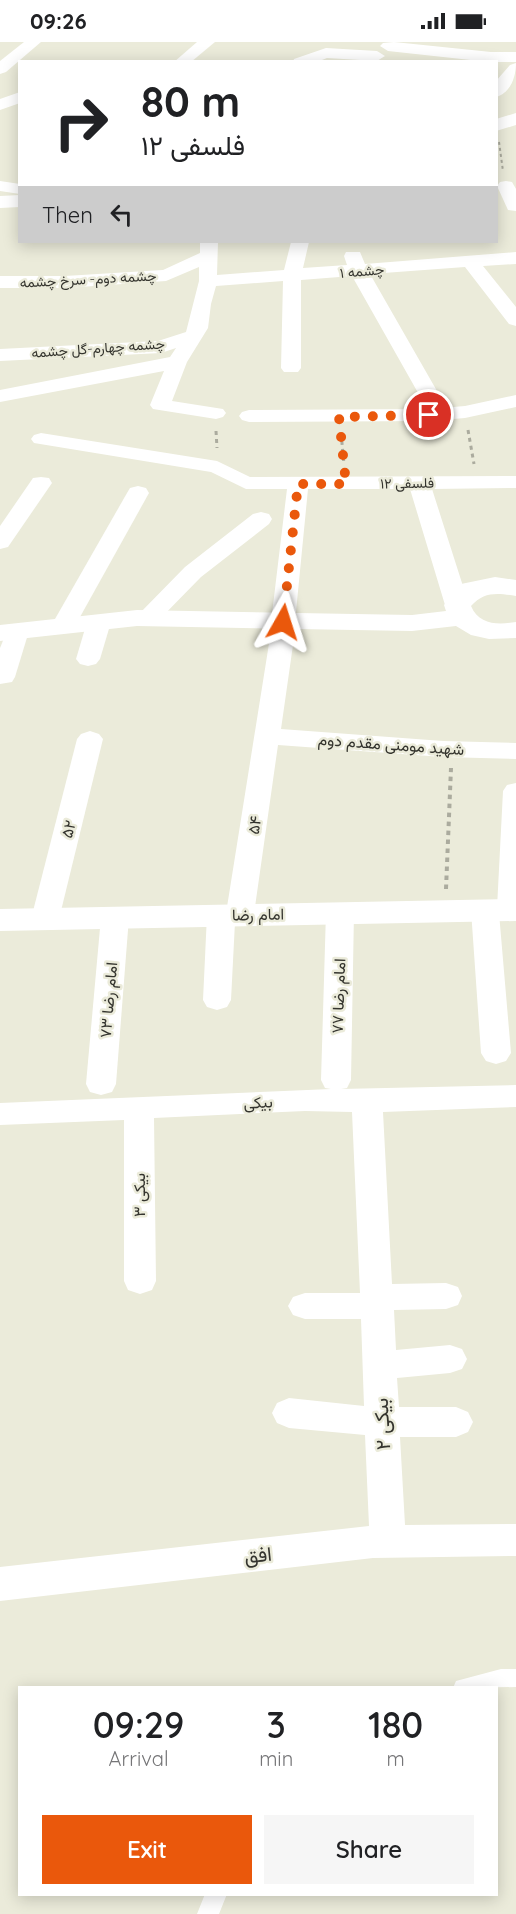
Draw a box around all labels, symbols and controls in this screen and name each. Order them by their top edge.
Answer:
text: 09:26 [30,7,87,35]
text: 80 m [141,75,240,128]
icon: right [42,84,120,162]
text: ۱۲ فلسفی [141,128,245,162]
icon: left [105,198,138,231]
text: Then [42,201,93,229]
street label: چشمه ۱ [339,260,385,283]
street label: چشمه دوم- سرخ چشمه [19,266,157,294]
street label: چشمه چهارم-گل چشمه [31,334,165,363]
pin [403,389,454,440]
icon: arrive [412,398,445,431]
street label: ۱۲ فلسفی [380,474,434,492]
position arrow [251,590,315,654]
street label: شهید مومنی مقدم دوم [317,729,465,760]
street label: ۵۴ [243,814,265,836]
street label: ۵۲ [56,818,80,840]
street label: امام رضا [232,904,284,925]
street label: امام رضا ۷۷ [327,958,350,1034]
street label: امام رضا ۷۳ [95,961,122,1039]
street label: بیکی [243,1091,273,1114]
street label: ۳ بیکی [129,1173,150,1217]
street label: ۲ بیکی [368,1397,395,1451]
street label: افق [243,1541,273,1568]
text: 09:29 [93,1702,184,1747]
text: 3 [267,1702,286,1747]
text: 180 [368,1702,423,1747]
text: Arrival [109,1746,169,1771]
text: min [259,1746,293,1771]
text: m [386,1746,405,1771]
button: Exit [42,1815,252,1884]
button: Share [264,1815,474,1884]

